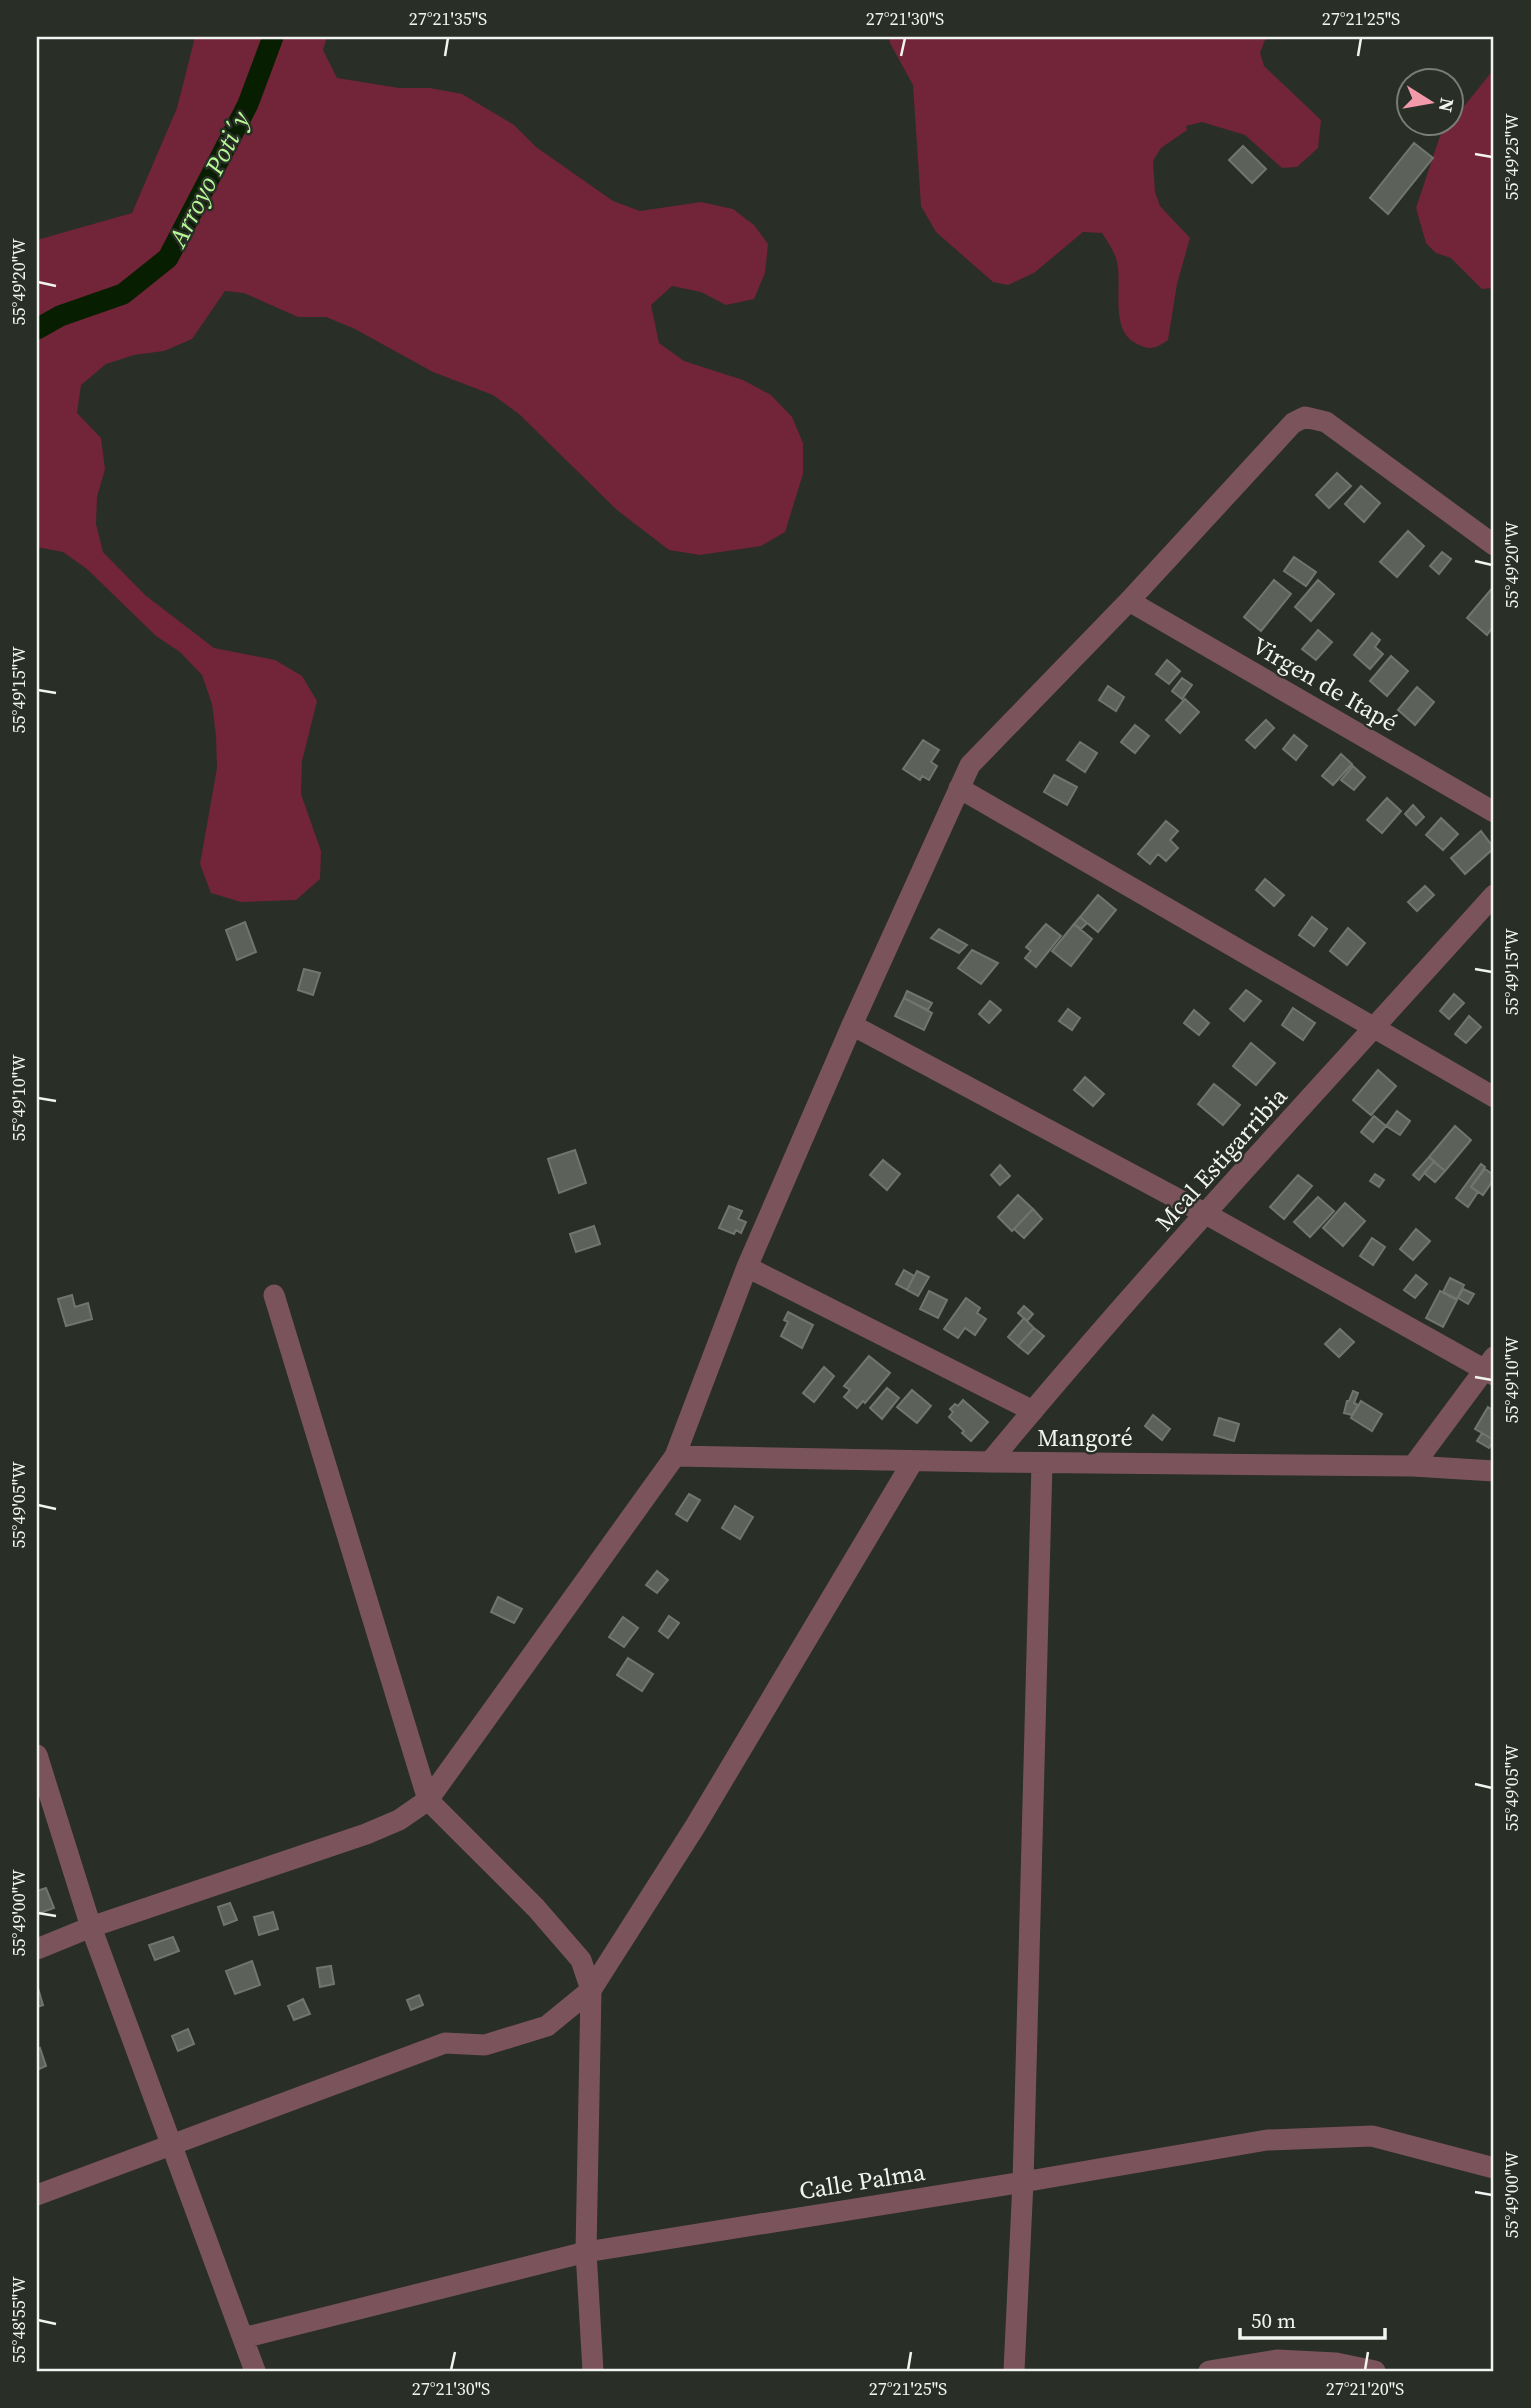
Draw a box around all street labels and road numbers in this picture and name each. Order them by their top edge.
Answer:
street label: Virgen de Itapé [1246,629,1404,739]
street label: Mcal Estigarribia [1148,1080,1295,1238]
street label: Mangoré [1037,1421,1133,1454]
street label: Calle Palma [797,2155,928,2207]

